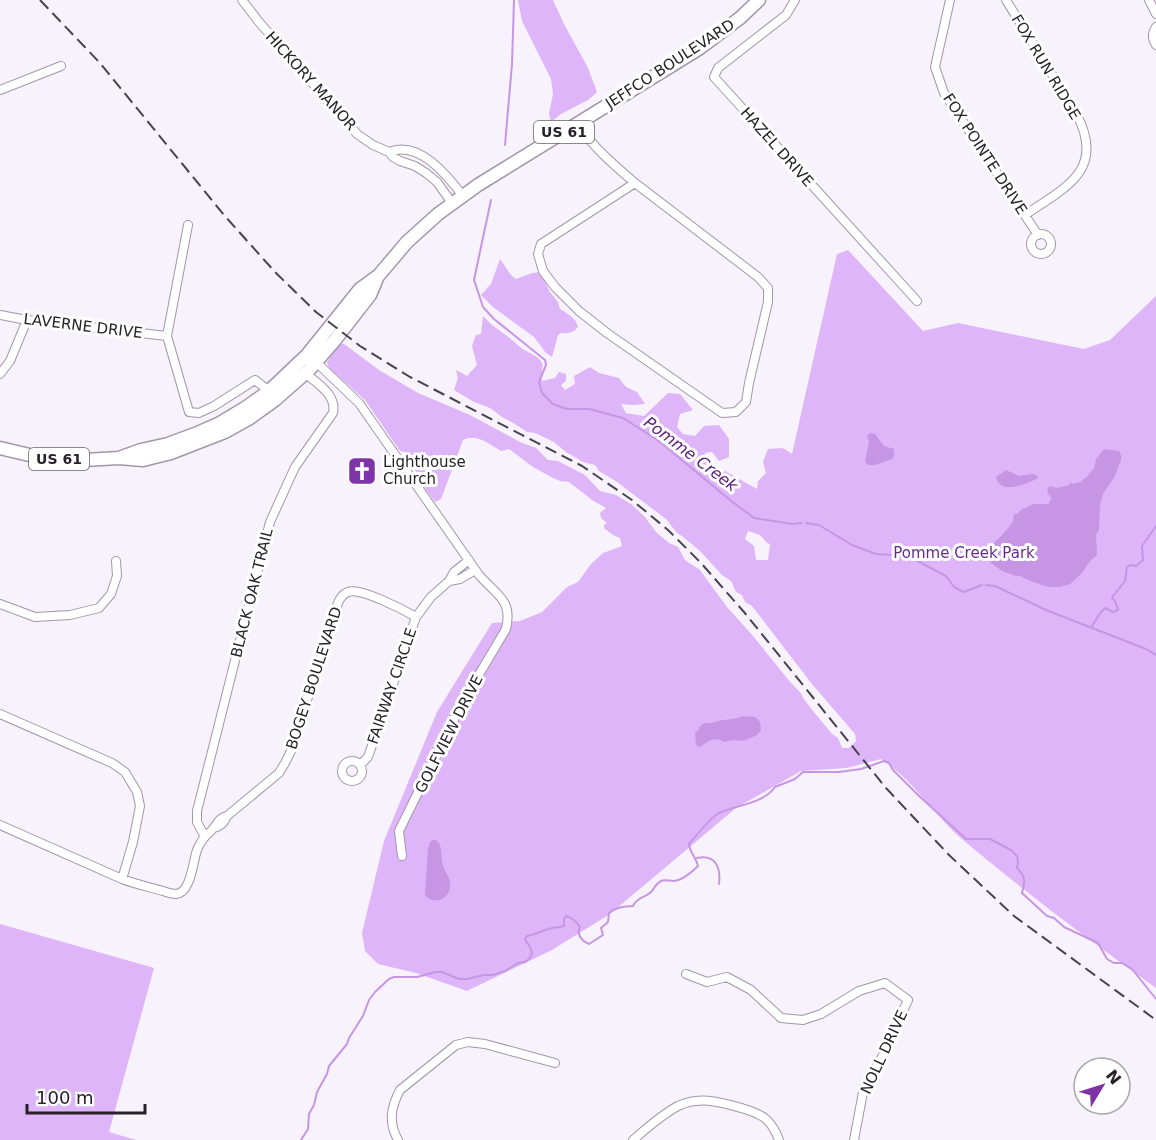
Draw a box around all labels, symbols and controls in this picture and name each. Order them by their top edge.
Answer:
street label: FOX RUN RIDGE [1008,11,1084,123]
street label: JEFFCO BOULEVARD [601,15,738,113]
street label: HICKORY MANOR [262,28,360,134]
street label: FOX POINTE DRIVE [939,90,1031,218]
street label: HAZEL DRIVE [737,104,817,190]
road number: US 61 [534,121,594,143]
street label: LAVERNE DRIVE [22,310,144,342]
water label: Pomme Creek [640,413,742,496]
road number: US 61 [29,448,89,470]
place label: Lighthouse Church [383,453,466,488]
church icon: Lighthouse Church [346,455,378,487]
street label: BLACK OAK TRAIL [227,526,277,659]
park label: Pomme Creek Park [893,544,1035,562]
street label: BOGEY BOULEVARD [282,604,346,752]
street label: FAIRWAY CIRCLE [364,626,420,746]
street label: GOLFVIEW DRIVE [411,672,487,796]
street label: NOLL DRIVE [857,1007,911,1097]
north arrow [1072,1056,1132,1116]
text: N [1102,1066,1125,1088]
scale bar [27,1077,146,1115]
text: 100 m [36,1087,94,1108]

